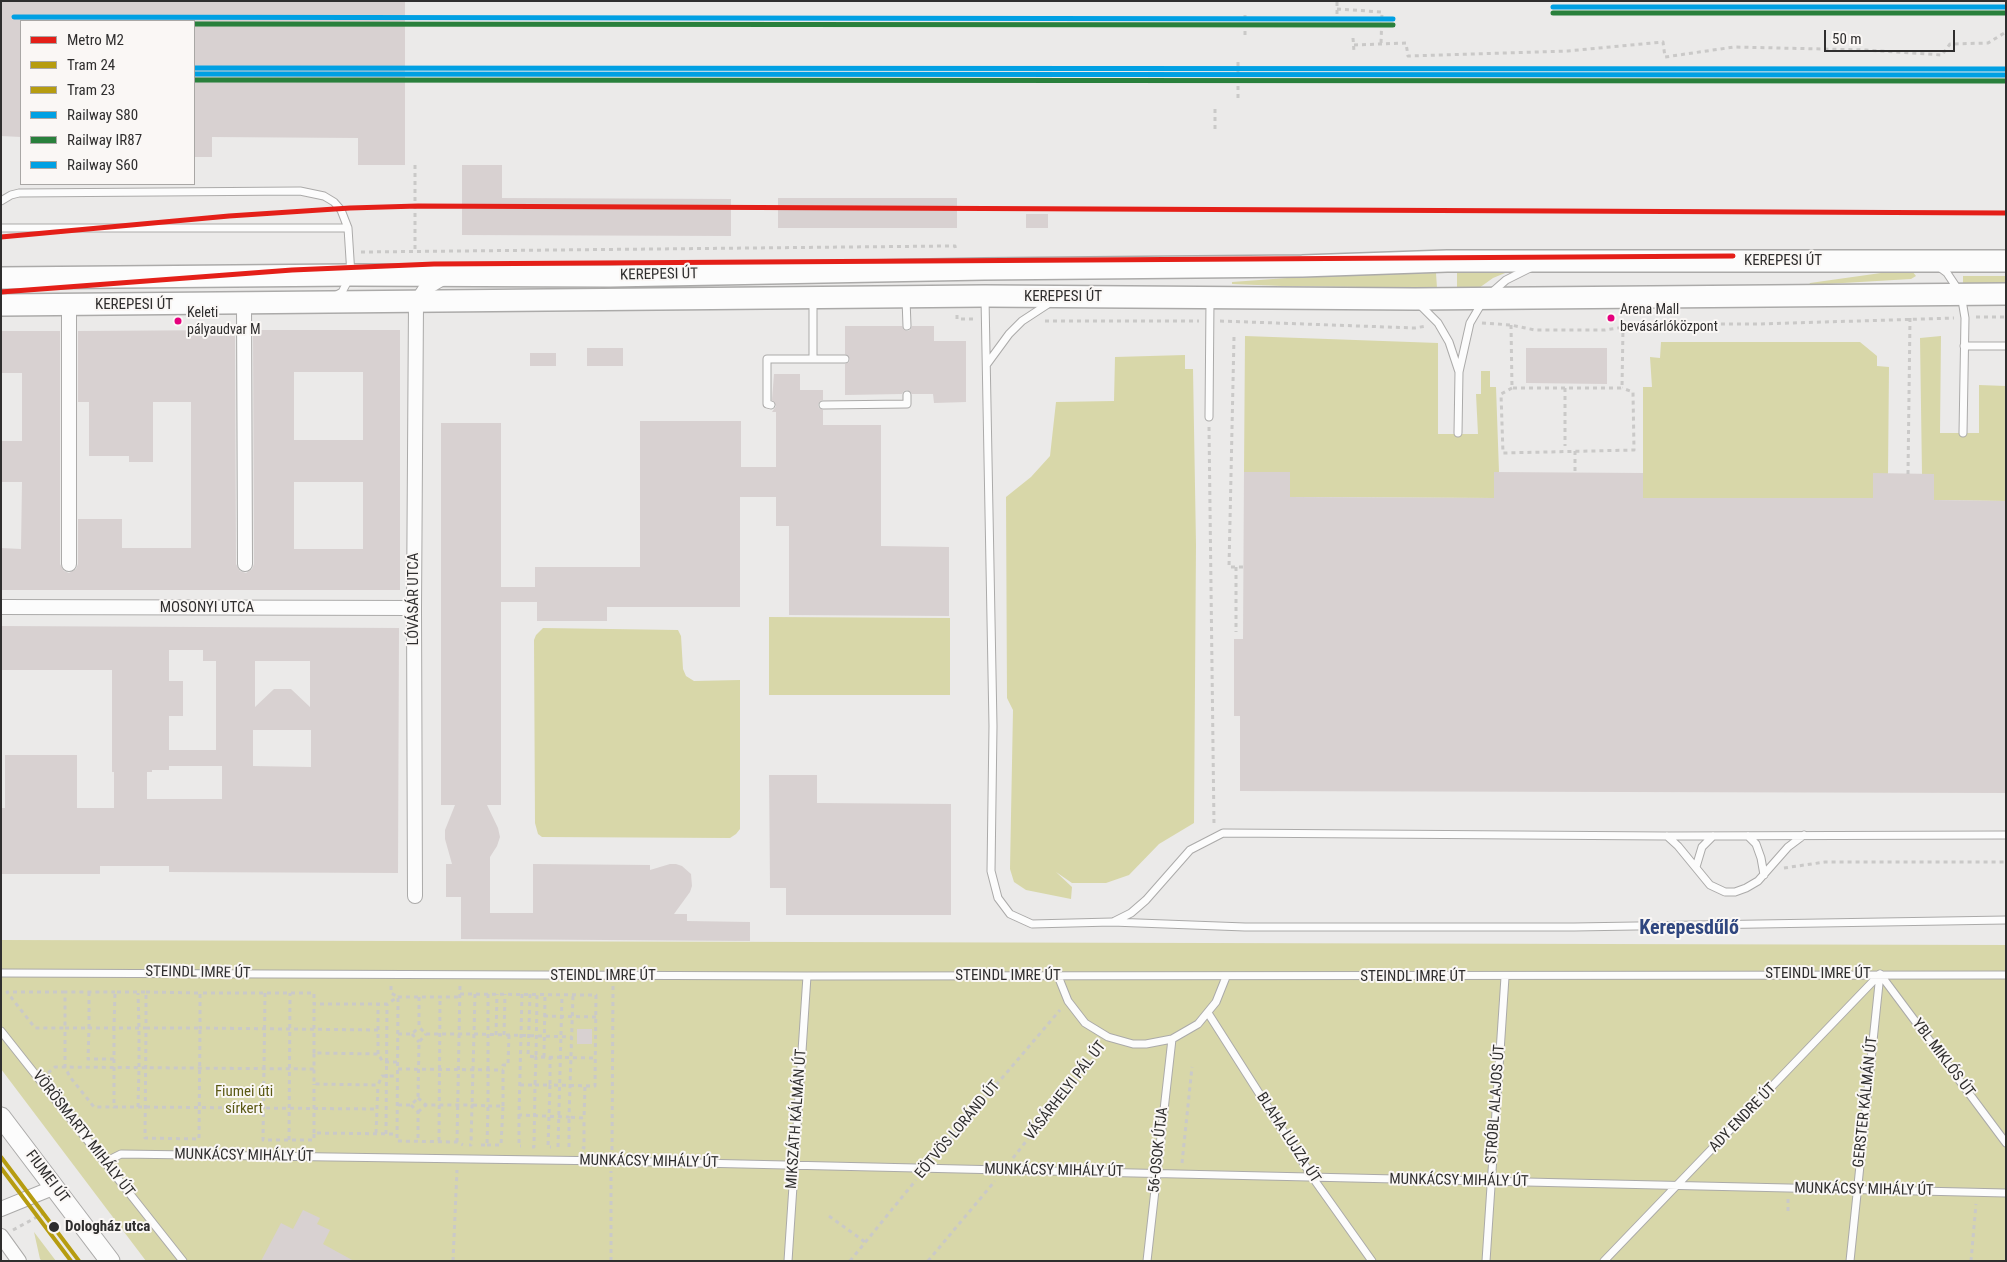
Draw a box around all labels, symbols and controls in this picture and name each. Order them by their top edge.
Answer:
legend [20,20,195,185]
scale bar [1827,20,1958,52]
text: 50 m [1832,30,1862,48]
text: Metro M2 [67,31,124,49]
text: Tram 24 [67,56,115,74]
text: Tram 23 [67,81,115,99]
text: Railway S80 [67,106,138,124]
text: Railway IR87 [67,131,142,149]
text: Railway S60 [67,156,138,174]
street label: KEREPESI ÚT [1744,252,1822,270]
street label: KEREPESI ÚT [620,265,698,285]
street label: KEREPESI ÚT [1024,288,1102,306]
street label: KEREPESI ÚT [95,296,173,314]
place label: Arena Mall bevásárlóközpont [1620,302,1718,334]
place label: Keleti pályaudvar M [187,305,261,338]
marker: Arena Mall bevásárlóközpont [1606,313,1616,323]
marker: Keleti pályaudvar M [173,316,183,326]
street label: LÓVÁSÁR UTCA [405,552,423,646]
street label: MOSONYI UTCA [160,599,254,617]
district label: Kerepesdűlő [1639,917,1739,941]
street label: STEINDL IMRE ÚT [145,963,251,983]
street label: STEINDL IMRE ÚT [1765,965,1871,983]
street label: STEINDL IMRE ÚT [550,967,656,985]
street label: STEINDL IMRE ÚT [955,967,1061,985]
street label: STEINDL IMRE ÚT [1360,968,1466,986]
street label: YBL MIKLÓS ÚT [1908,1015,1978,1101]
street label: GERSTER KÁLMÁN ÚT [1850,1036,1882,1168]
street label: VÁSÁRHELYI PÁL ÚT [1022,1038,1110,1144]
street label: STRÓBL ALAJOS ÚT [1483,1044,1509,1164]
street label: MIKSZÁTH KÁLMÁN ÚT [783,1048,811,1190]
street label: VÖRÖSMARTY MIHÁLY ÚT [28,1067,138,1201]
street label: EÖTVÖS LORÁND ÚT [912,1077,1004,1183]
street label: ADY ENDRE ÚT [1706,1080,1780,1156]
park label: Fiumei úti sírkert [215,1083,273,1118]
street label: BLAHA LUJZA ÚT [1252,1089,1324,1187]
street label: 56-OSOK ÚTJA [1146,1106,1172,1194]
street label: MUNKÁCSY MIHÁLY ÚT [174,1146,314,1166]
street label: FIUMEI ÚT [21,1147,73,1207]
street label: MUNKÁCSY MIHÁLY ÚT [579,1152,719,1172]
street label: MUNKÁCSY MIHÁLY ÚT [984,1161,1124,1181]
street label: MUNKÁCSY MIHÁLY ÚT [1389,1171,1529,1191]
street label: MUNKÁCSY MIHÁLY ÚT [1794,1180,1934,1200]
place label: Dologház utca [65,1218,150,1236]
marker: Dologház utca [47,1220,61,1234]

